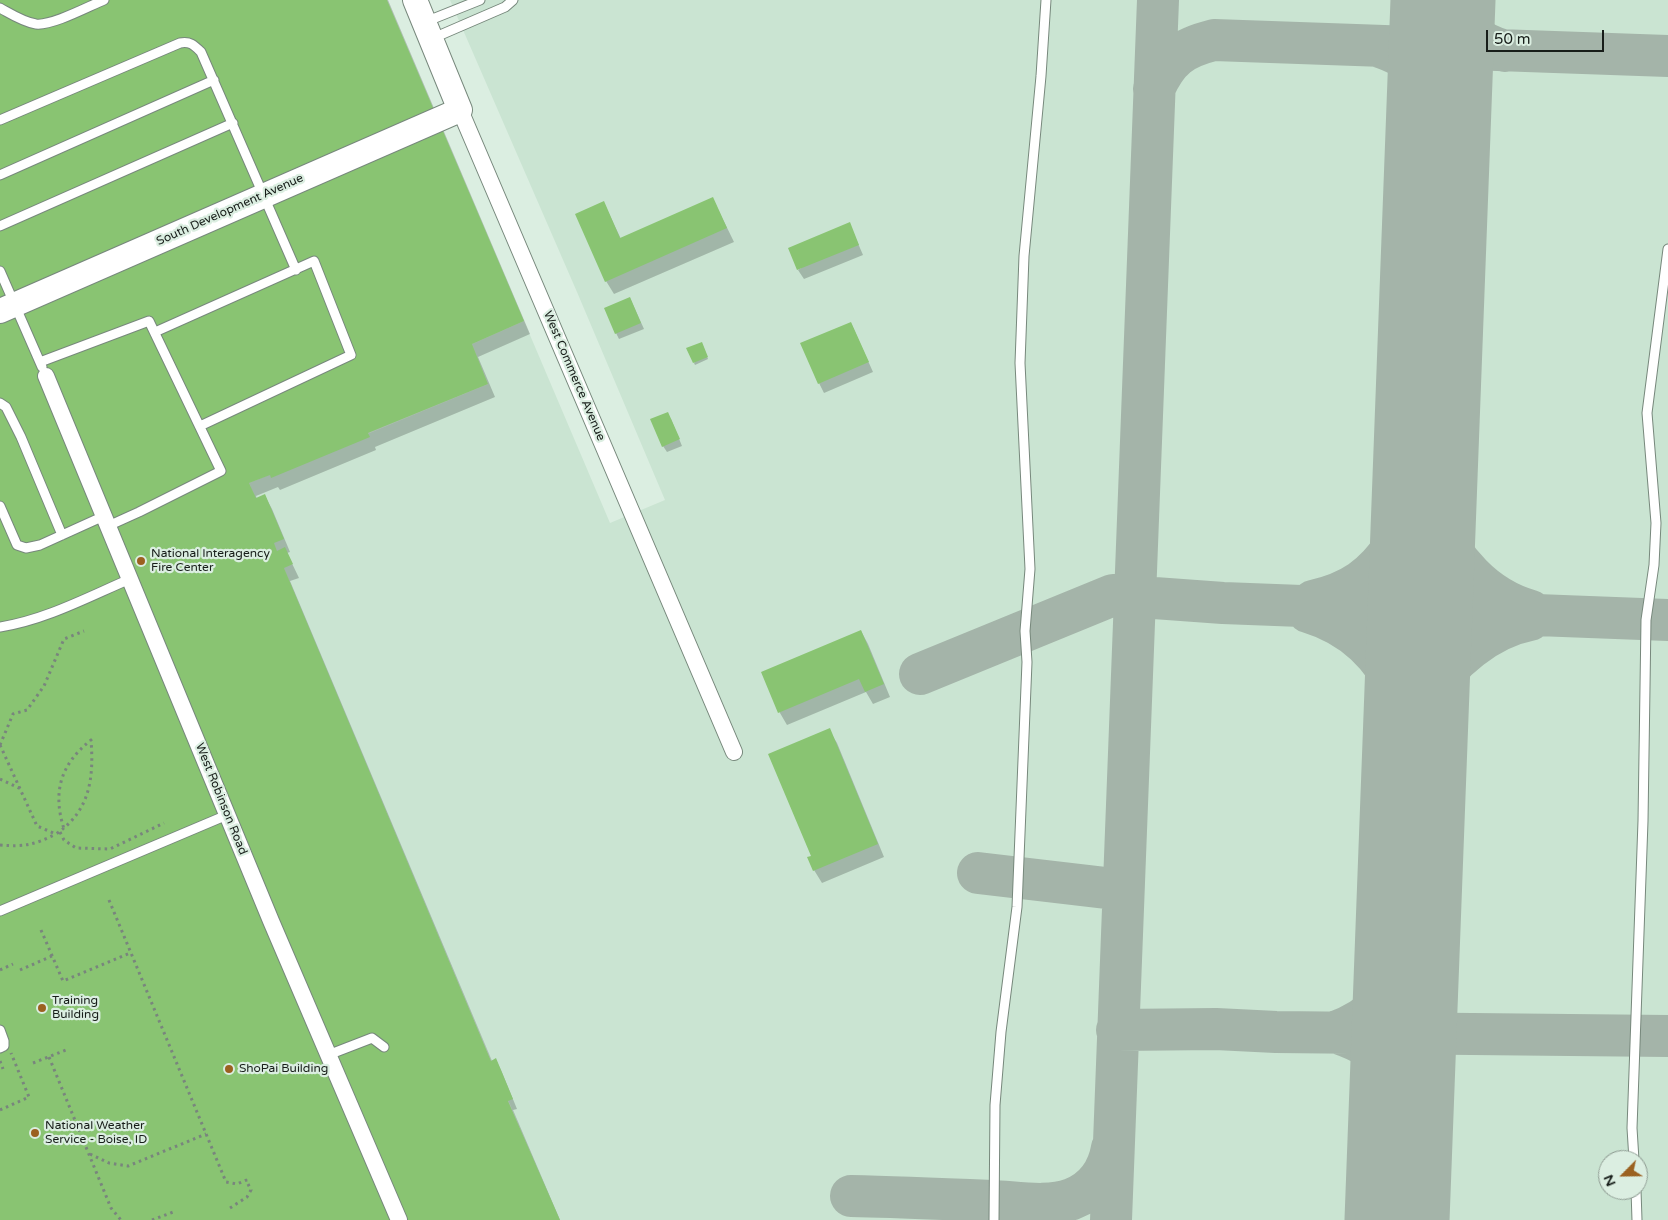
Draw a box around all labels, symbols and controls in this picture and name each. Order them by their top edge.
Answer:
scale bar [1488,20,1606,52]
text: 50 m [1494,30,1531,48]
street label: South Development Avenue [154,171,306,249]
street label: West Commerce Avenue [540,309,608,443]
place label: National Interagency Fire Center [151,547,270,575]
marker: National Interagency Fire Center [135,555,147,567]
street label: West Robinson Road [192,741,250,857]
place label: Training Building [52,994,99,1022]
marker: Training Building [36,1002,48,1014]
place label: ShoPai Building [239,1062,328,1076]
marker: ShoPai Building [223,1063,235,1075]
place label: National Weather Service - Boise, ID [45,1119,147,1147]
marker: National Weather Service - Boise, ID [29,1127,41,1139]
north arrow [1598,1150,1648,1200]
text: N [1600,1172,1620,1189]

